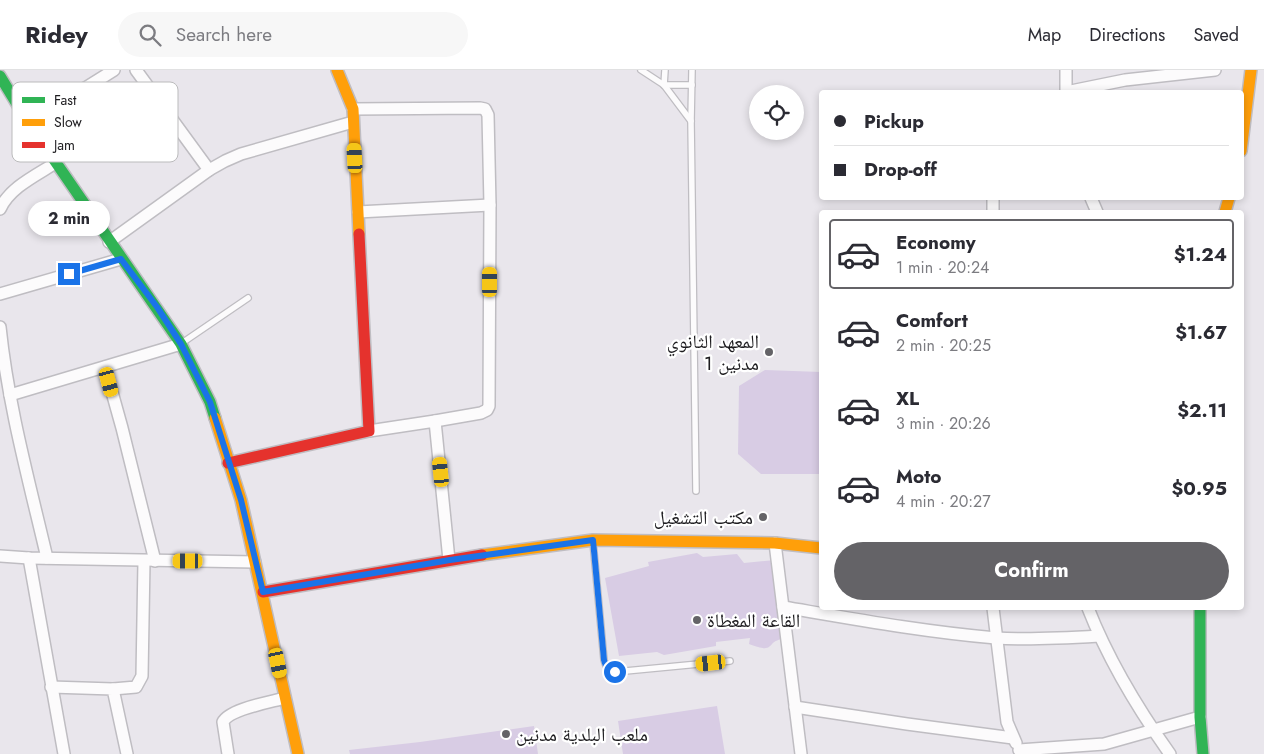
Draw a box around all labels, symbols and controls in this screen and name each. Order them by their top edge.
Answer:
search box [118,12,468,57]
text: Ridey [25,17,88,52]
icon: search [136,21,164,49]
text: Search here [176,21,272,48]
text: Map [1028,22,1061,48]
text: Directions [1089,22,1165,48]
text: Saved [1193,22,1239,48]
legend [12,82,178,162]
map controls [749,85,804,140]
button: locate [749,85,804,140]
text: Fast [54,90,77,110]
text: Pickup [864,108,924,135]
text: Slow [54,112,82,132]
text: Jam [52,135,75,155]
car [346,143,363,173]
text: Drop-off [864,156,937,183]
callout: 2 min [28,202,110,236]
text: 2 min [48,207,90,230]
text: Economy [896,229,976,256]
icon: car [836,232,881,277]
text: $1.24 [1174,241,1227,268]
text: 1 min · 20:24 [896,256,989,279]
route end [58,263,80,285]
car [482,267,497,297]
text: Comfort [896,307,968,334]
icon: car [836,310,881,355]
text: $1.67 [1175,319,1227,346]
place label: المعهد الثانوي مدنين 1 [667,328,759,377]
text: 2 min · 20:25 [896,334,991,357]
marker: المعهد الثانوي مدنين 1 [763,346,775,358]
car [97,366,120,398]
text: XL [896,385,919,412]
icon: car [836,388,881,433]
text: $2.11 [1177,397,1227,424]
text: 3 min · 20:26 [896,412,991,435]
car [431,456,450,488]
text: Moto [896,463,941,490]
icon: car [836,466,881,511]
text: $0.95 [1172,475,1227,502]
text: 4 min · 20:27 [896,490,991,513]
place label: مكتب التشغيل [654,504,753,531]
marker: مكتب التشغيل [757,511,769,523]
button: Confirm [834,542,1229,600]
car [173,554,203,569]
place label: القاعة المغطاة [707,607,800,634]
marker: القاعة المغطاة [691,614,703,626]
car [267,647,288,679]
car [695,654,726,672]
route start [604,661,626,683]
place label: ملعب البلدية مدنين [516,721,648,748]
marker: ملعب البلدية مدنين [500,728,512,740]

